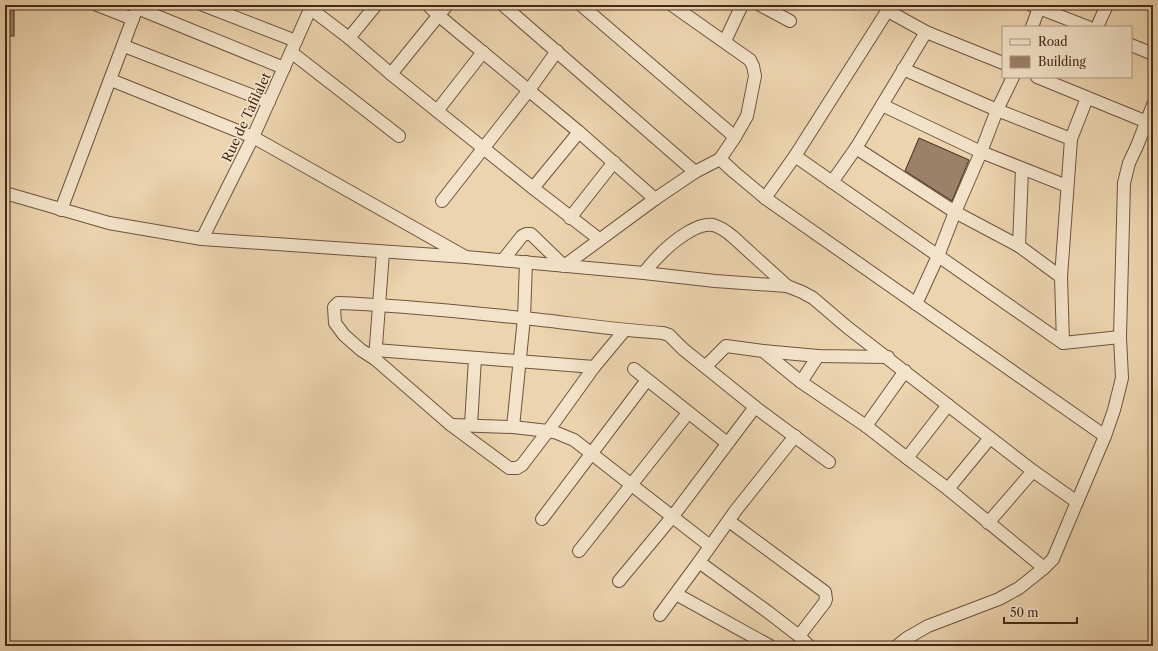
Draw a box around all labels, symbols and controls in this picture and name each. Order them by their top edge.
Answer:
legend [1002,26,1132,78]
text: Road [1038,34,1068,49]
text: Building [1038,54,1086,69]
street label: Rue de Tafilalet [218,69,274,164]
scale bar [1004,599,1077,625]
text: 50 m [1010,605,1039,620]

